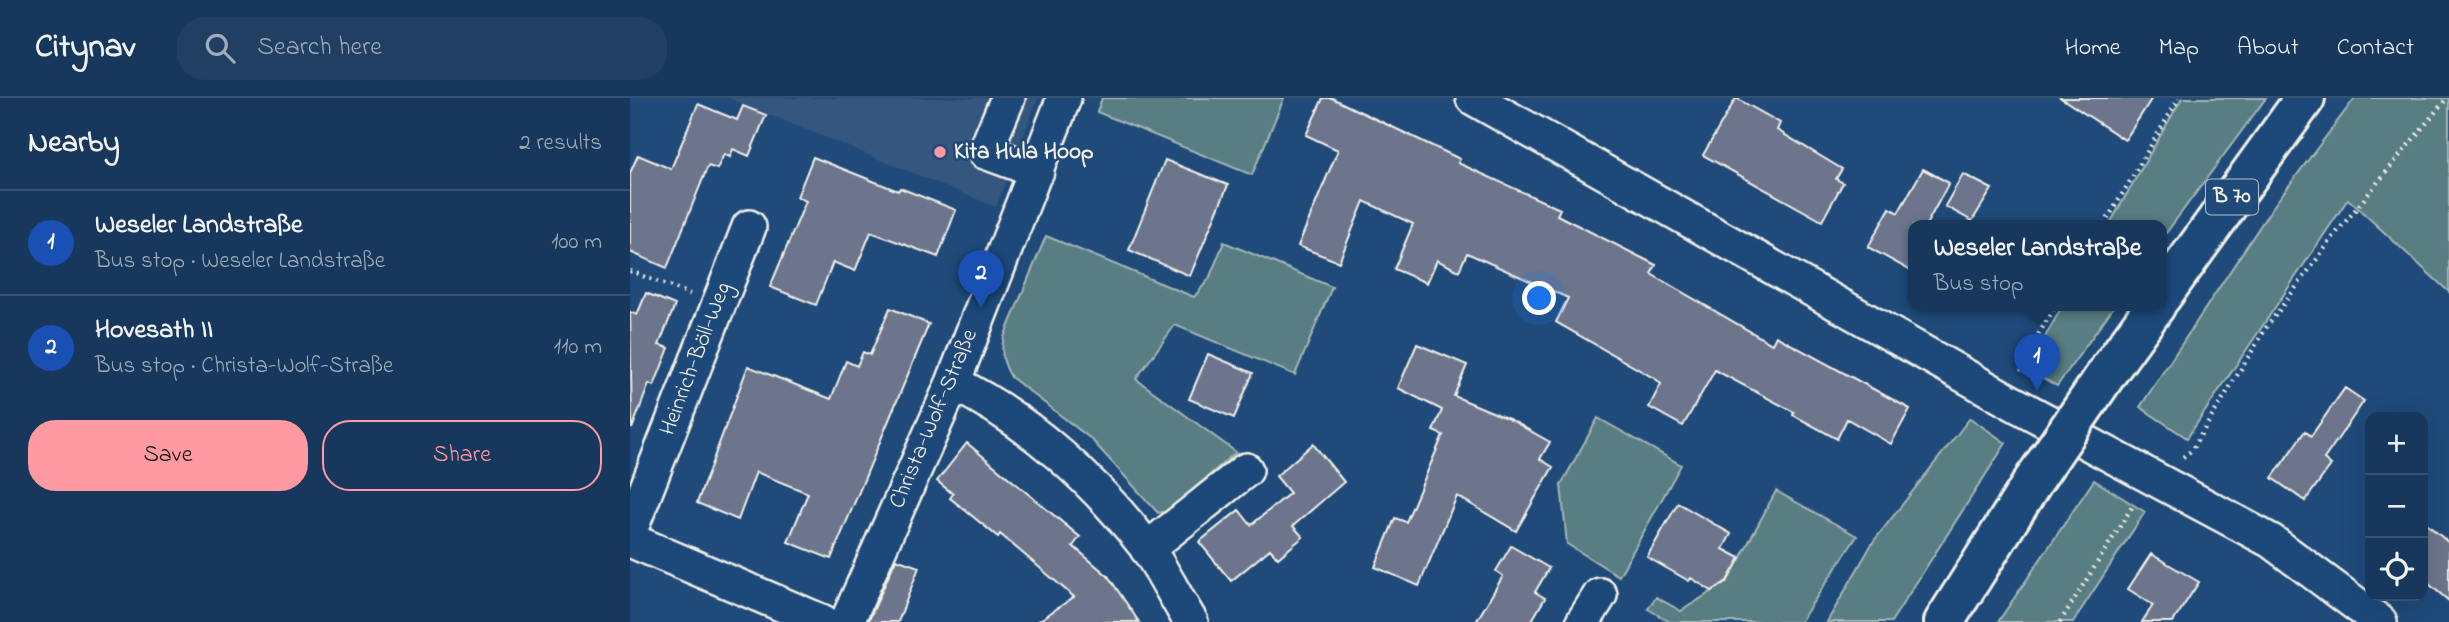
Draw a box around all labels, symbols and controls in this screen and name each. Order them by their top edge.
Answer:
search box [177,17,667,80]
text: Citynav [35,24,135,72]
icon: search [201,29,239,67]
text: Search here [257,29,382,67]
text: Home [2065,31,2121,66]
text: Map [2159,31,2199,66]
text: About [2237,31,2299,66]
text: Contact [2337,31,2414,66]
text: Nearby [28,122,120,166]
text: 2 results [519,127,602,160]
place label: Kita Hula Hoop [954,136,1094,169]
marker: Kita Hula Hoop [932,144,948,160]
road number: B 70 [2206,180,2258,214]
text: Weseler Landstraße [95,207,303,245]
popup [1908,220,2167,311]
text: 1 [47,226,55,259]
text: 100 m [551,226,602,259]
text: Weseler Landstraße [1934,230,2141,268]
text: Bus stop · Weseler Landstraße [95,245,385,278]
pin: 2 [958,250,1004,308]
text: Bus stop [1934,268,2024,301]
street label: Heinrich-Böll-Weg [652,278,741,441]
your location [1522,281,1556,315]
text: Hovesath II [95,312,213,350]
street label: Christa-Wolf-Straße [881,324,987,514]
text: 2 [45,331,57,364]
text: 110 m [554,331,602,364]
pin: 1 [2014,333,2060,391]
text: Bus stop · Christa-Wolf-Straße [95,350,393,383]
map controls [2365,412,2428,601]
button: + [2365,412,2428,475]
button: Save [28,420,308,491]
button: Share [322,420,602,491]
button: − [2365,475,2428,538]
button: locate [2365,538,2428,601]

